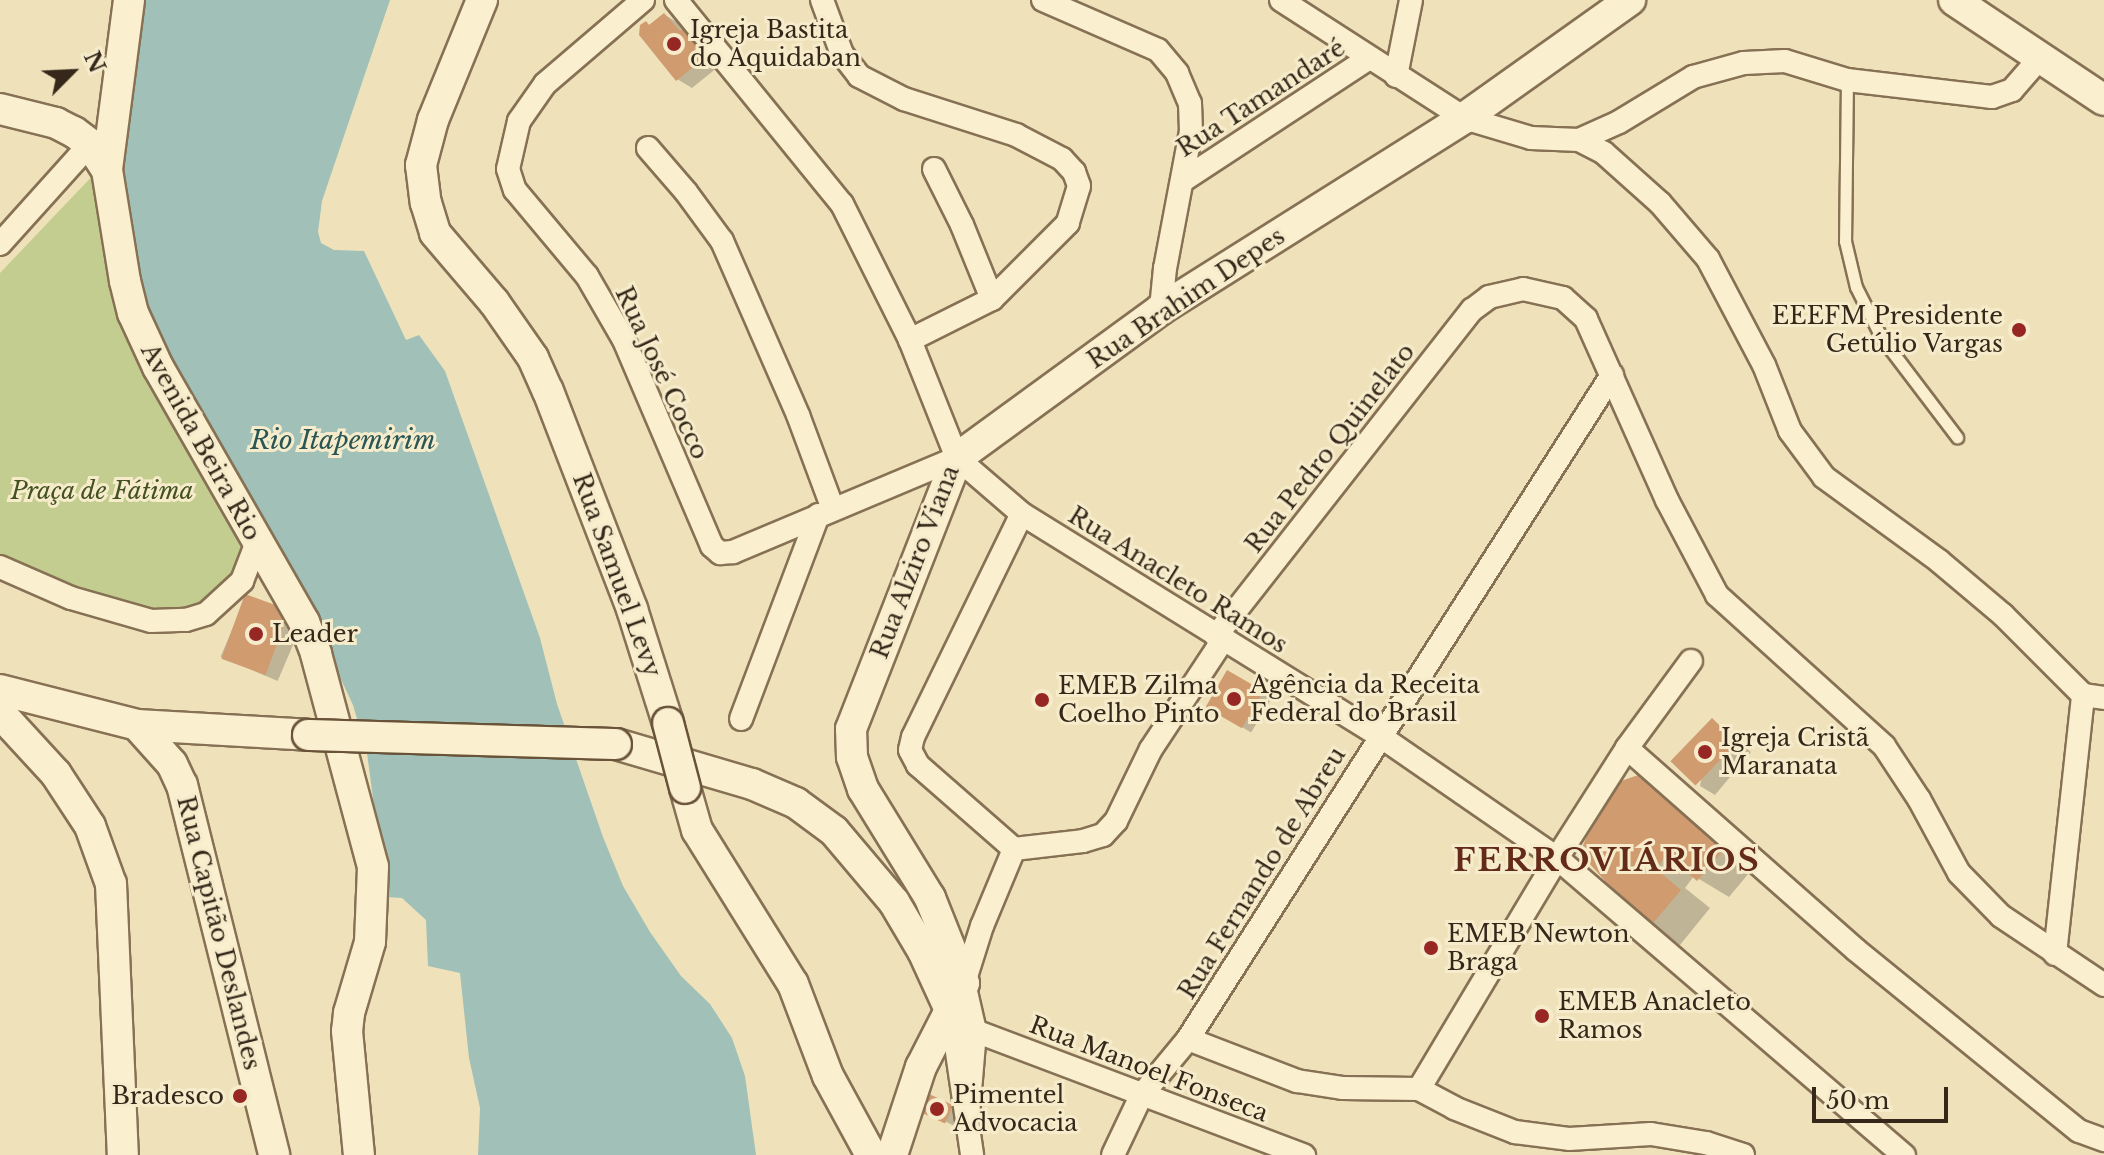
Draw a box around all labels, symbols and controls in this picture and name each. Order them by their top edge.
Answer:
place label: Igreja Bastita do Aquidaban [690,16,862,72]
north arrow [32,32,112,112]
street label: Rua Tamandaré [1171,33,1351,163]
marker: Igreja Bastita do Aquidaban [665,35,683,53]
text: N [78,47,111,77]
street label: Rua Brahim Depes [1082,221,1290,375]
street label: Rua José Cocco [609,282,715,464]
place label: EEEFM Presidente Getúlio Vargas [1772,302,2003,358]
marker: EEEFM Presidente Getúlio Vargas [2010,321,2028,339]
street label: Avenida Beira Rio [135,338,267,546]
street label: Rua Pedro Quinelato [1239,338,1421,558]
water label: Rio Itapemirim [250,425,436,457]
street label: Rua Alziro Viana [865,460,965,664]
street label: Rua Samuel Levy [567,469,667,681]
park label: Praça de Fátima [10,477,194,505]
street label: Rua Anacleto Ramos [1063,500,1293,660]
place label: Leader [272,620,358,648]
marker: Leader [247,625,265,643]
place label: Agência da Receita Federal do Brasil [1250,671,1480,727]
place label: EMEB Zilma Coelho Pinto [1058,672,1220,728]
marker: Agência da Receita Federal do Brasil [1225,690,1243,708]
marker: EMEB Zilma Coelho Pinto [1033,691,1051,709]
place label: Igreja Cristã Maranata [1721,724,1869,780]
street label: Rua Fernando de Abreu [1172,741,1352,1005]
marker: Igreja Cristã Maranata [1696,743,1714,761]
street label: Rua Capitão Deslandes [171,793,267,1073]
district label: FERROVIÁRIOS [1453,841,1761,879]
place label: EMEB Newton Braga [1447,920,1629,976]
marker: EMEB Newton Braga [1422,939,1440,957]
place label: EMEB Anacleto Ramos [1558,988,1752,1044]
marker: EMEB Anacleto Ramos [1533,1007,1551,1025]
street label: Rua Manoel Fonseca [1026,1010,1272,1128]
scale bar [1816,1071,1952,1121]
place label: Pimentel Advocacia [953,1081,1078,1137]
place label: Bradesco [111,1082,224,1110]
text: 50 m [1826,1086,1889,1115]
marker: Bradesco [231,1087,249,1105]
marker: Pimentel Advocacia [928,1100,946,1118]

